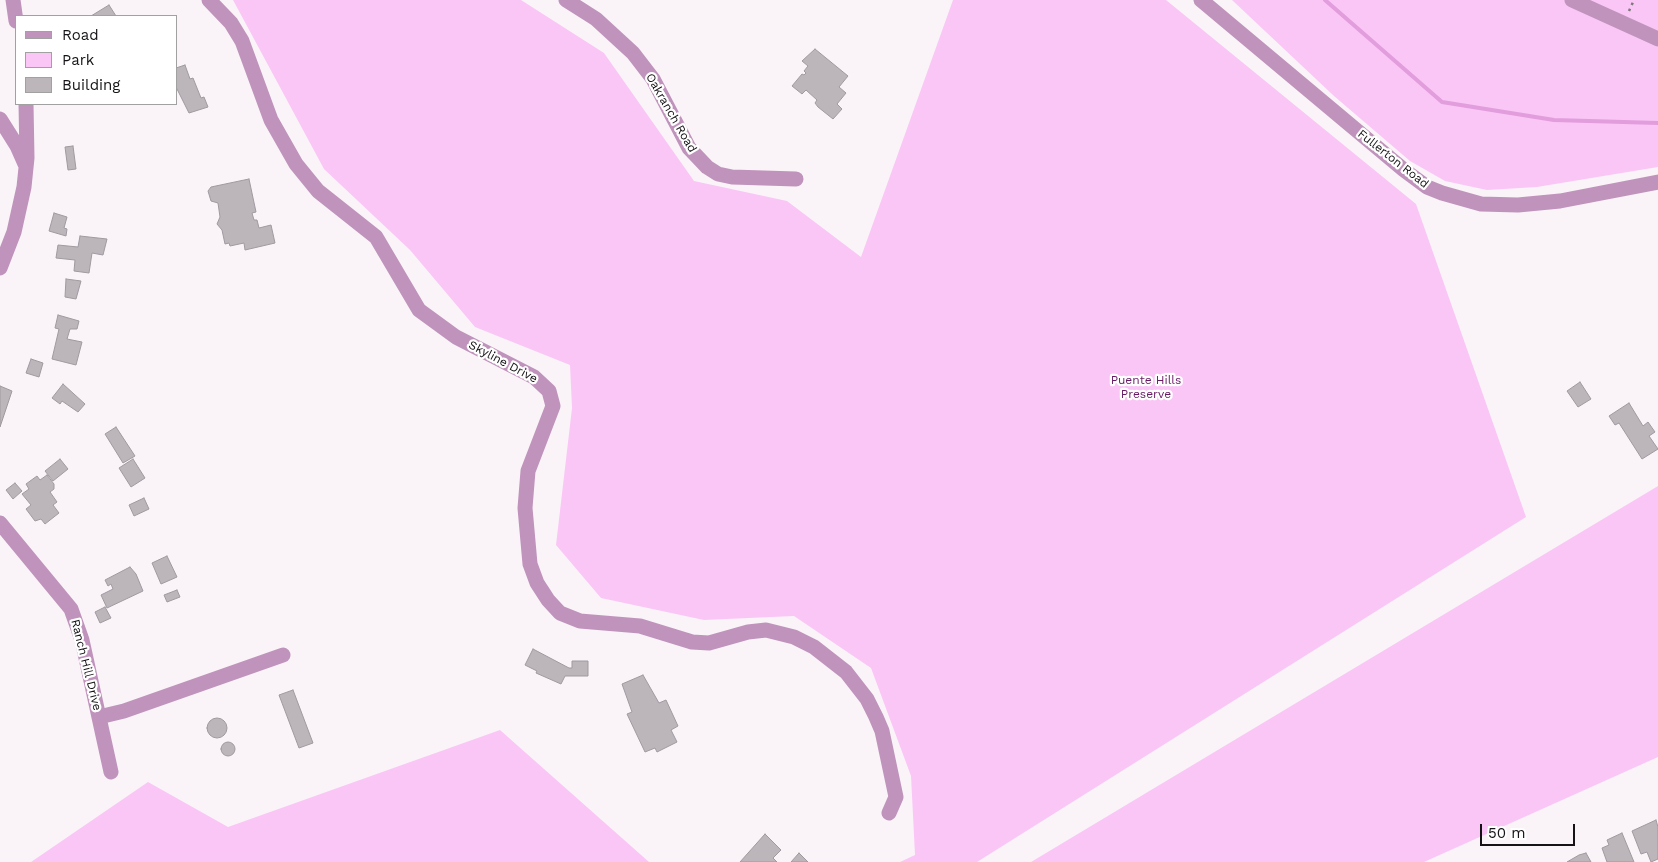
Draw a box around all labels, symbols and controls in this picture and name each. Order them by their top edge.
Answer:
legend [15,15,178,105]
text: Road [62,26,99,44]
text: Park [62,51,94,69]
street label: Oakranch Road [643,71,699,155]
text: Building [62,76,120,94]
street label: Fullerton Road [1355,127,1431,191]
street label: Skyline Drive [466,338,540,386]
park label: Puente Hills Preserve [1111,373,1181,401]
street label: Ranch Hill Drive [68,618,104,712]
scale bar [1483,814,1578,846]
text: 50 m [1488,824,1525,842]

